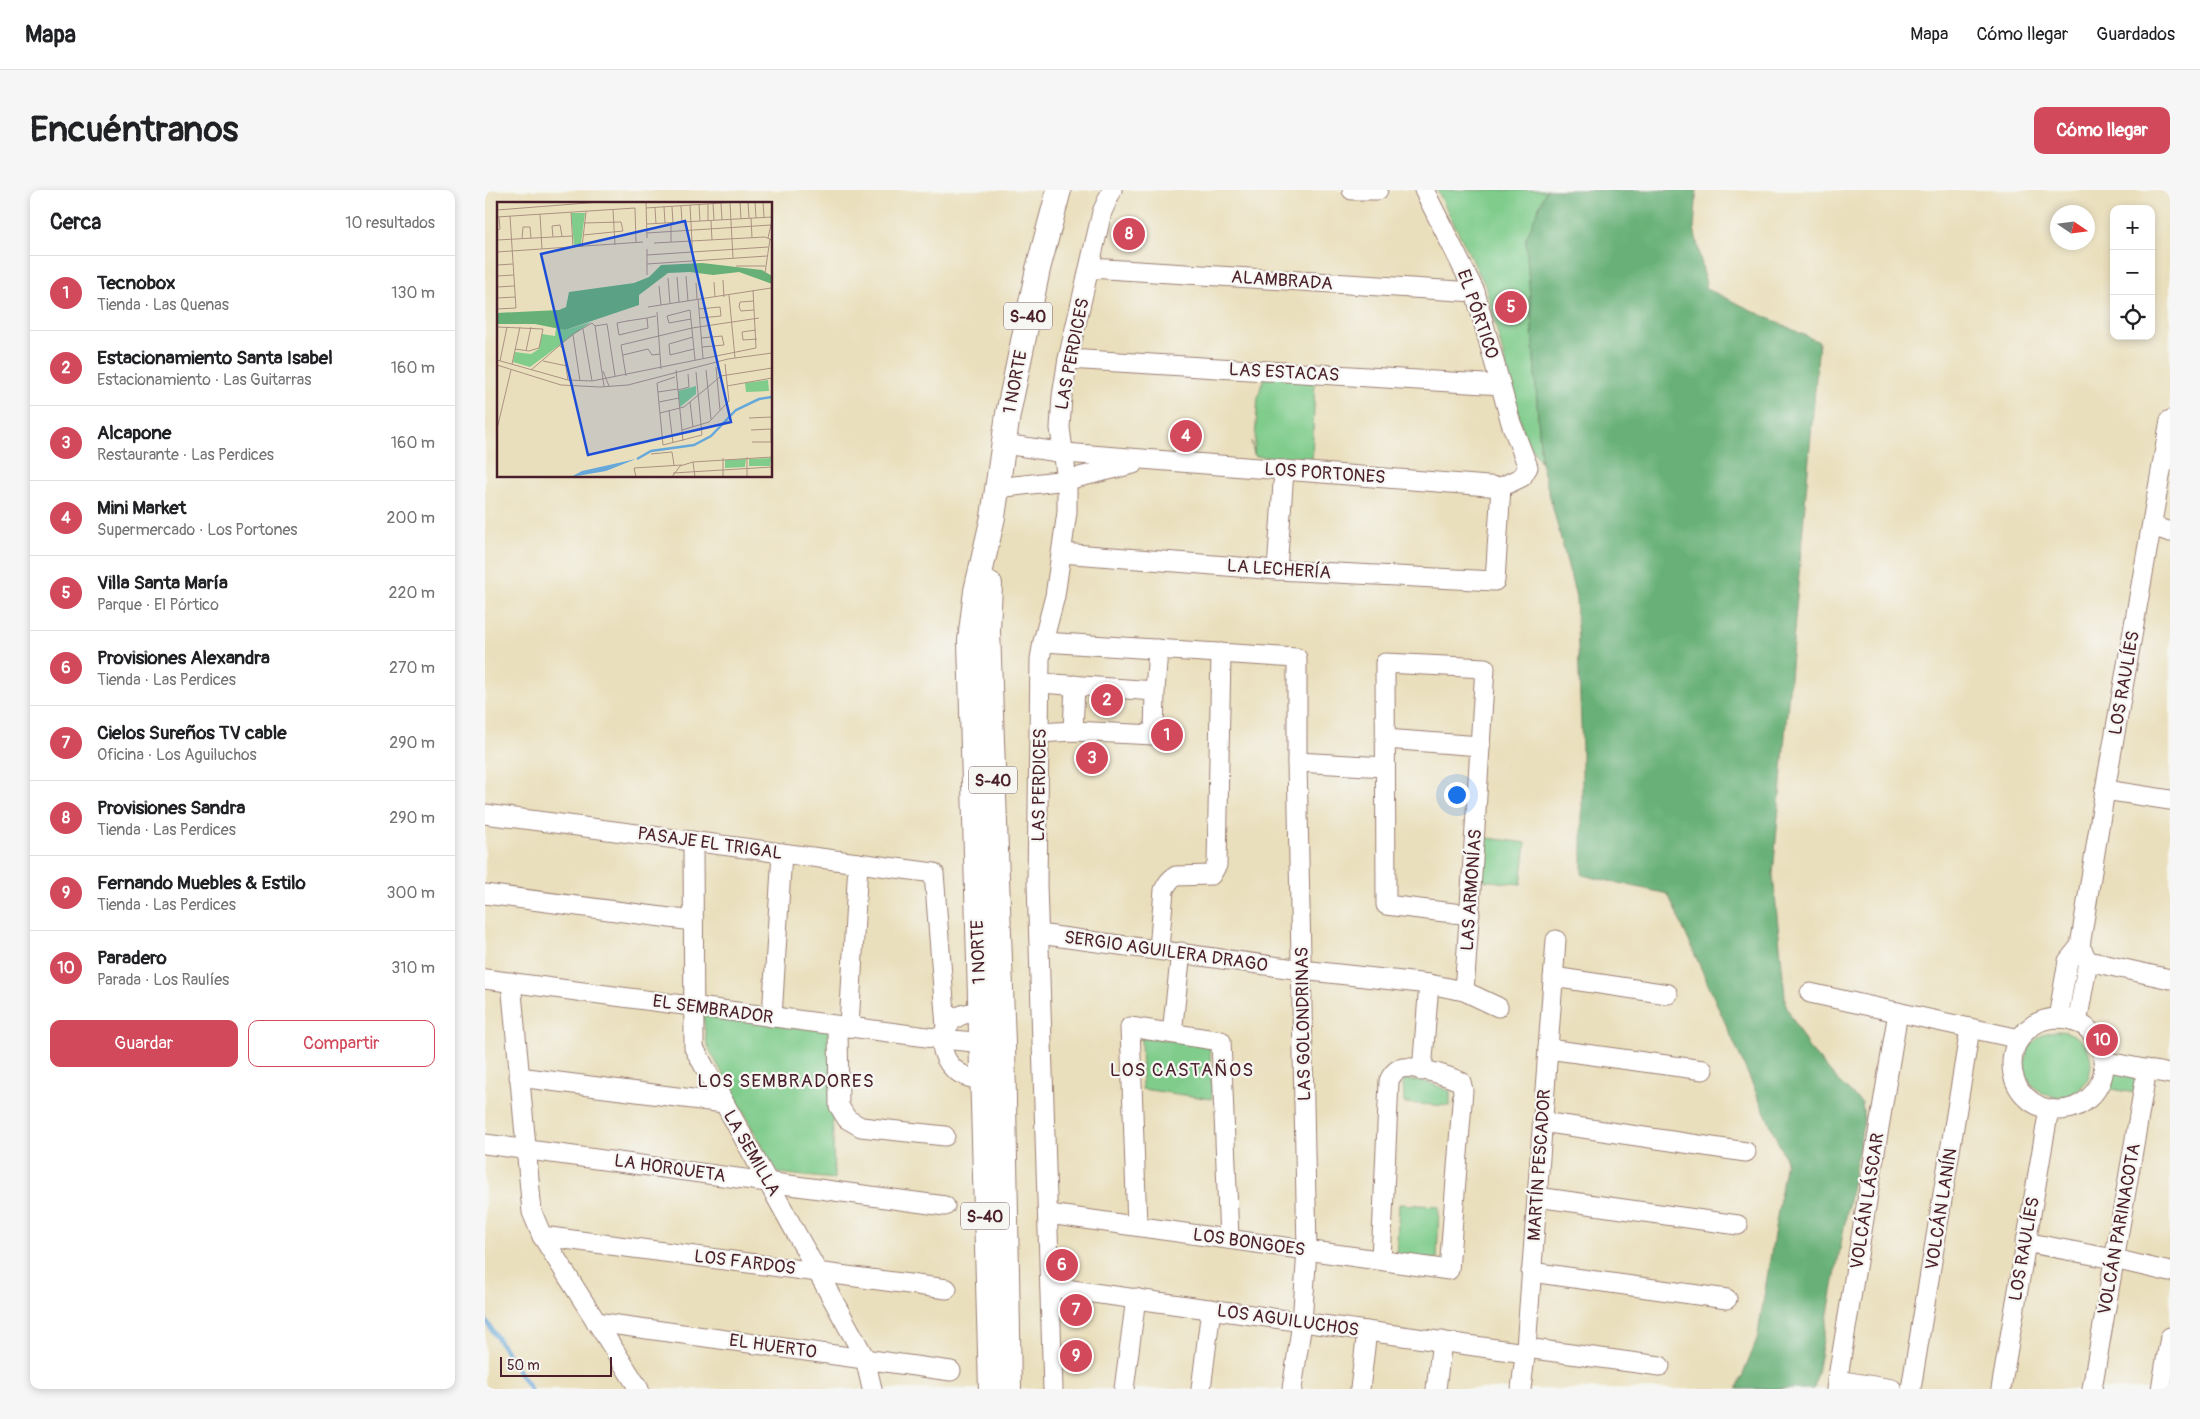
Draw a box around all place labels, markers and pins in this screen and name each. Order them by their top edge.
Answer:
pin: 8 [1113,215,1145,253]
pin: 5 [1495,288,1527,326]
pin: 4 [1170,417,1202,455]
pin: 2 [1091,681,1123,719]
pin: 1 [1151,716,1183,754]
pin: 3 [1076,739,1108,777]
pin: 10 [2086,1021,2118,1059]
pin: 6 [1046,1246,1078,1284]
pin: 7 [1060,1291,1092,1329]
pin: 9 [1060,1337,1092,1375]

